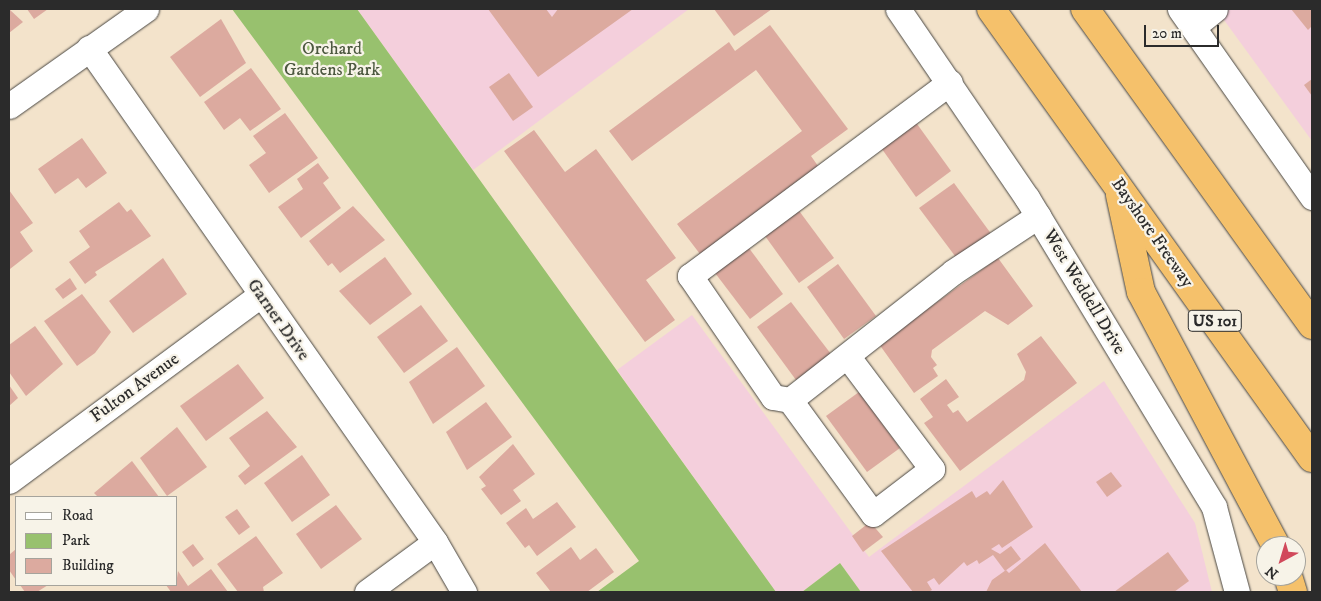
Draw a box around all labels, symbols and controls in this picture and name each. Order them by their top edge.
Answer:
scale bar [1146,15,1221,47]
text: 20 m [1152,24,1182,43]
park label: Orchard Gardens Park [284,39,380,82]
street label: Bayshore Freeway [1106,174,1198,292]
street label: West Weddell Drive [1038,226,1130,358]
street label: Garner Drive [242,275,314,365]
road number: US 101 [1188,308,1242,334]
street label: Fulton Avenue [86,349,184,427]
legend [15,496,178,586]
text: Road [62,506,93,525]
text: Park [62,531,90,550]
north arrow [1256,536,1306,586]
text: Building [62,556,114,575]
text: N [1262,561,1282,582]

